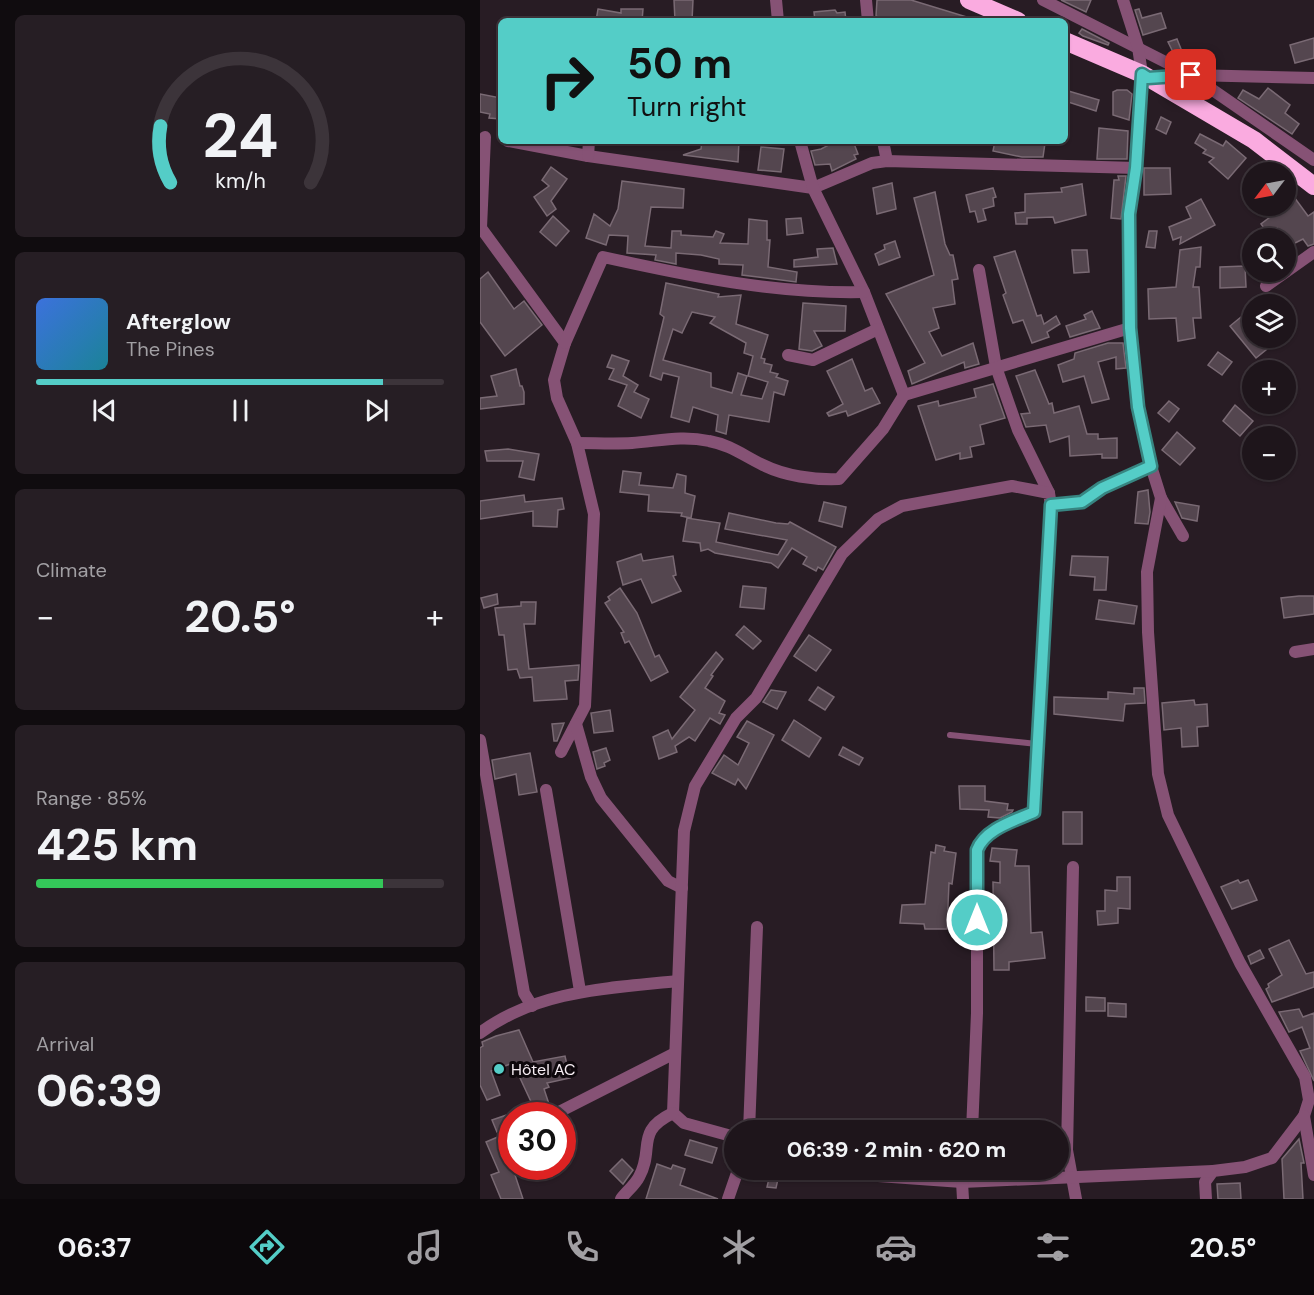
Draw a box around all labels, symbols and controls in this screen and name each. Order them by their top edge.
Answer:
text: 50 m [627,36,732,91]
icon: right [528,42,606,120]
pin [1165,49,1216,100]
icon: arrive [1174,58,1207,91]
text: Turn right [627,89,747,124]
text: 24 [202,95,278,176]
north arrow [1242,162,1296,216]
map controls [1242,162,1296,480]
text: km/h [215,167,265,195]
button: search [1242,228,1296,282]
button: layers [1242,294,1296,348]
text: Afterglow [126,307,231,336]
text: The Pines [126,336,215,362]
button: + [1242,360,1296,414]
icon: previous [88,394,121,427]
icon: pause [224,394,257,427]
icon: next [360,394,393,427]
button: − [1242,426,1296,480]
text: Climate [36,557,107,583]
text: 20.5° [184,587,296,646]
text: − [36,595,54,638]
text: + [426,595,444,638]
text: Range · 85% [36,785,147,811]
text: 425 km [36,815,198,874]
position arrow [945,888,1009,952]
text: Arrival [36,1031,94,1057]
place label: Hôtel AC [511,1059,575,1080]
text: 06:39 [36,1061,162,1120]
marker: Hôtel AC [492,1062,506,1076]
speed limit sign: 30 [498,1102,576,1180]
text: 06:39 · 2 min · 620 m [787,1135,1006,1164]
icon: directions [246,1226,288,1268]
icon: music [404,1226,446,1268]
icon: phone [561,1226,603,1268]
icon: climate [718,1226,760,1268]
icon: car [875,1226,917,1268]
icon: filters [1032,1226,1074,1268]
text: 06:37 [58,1230,131,1265]
text: 20.5° [1190,1230,1256,1265]

